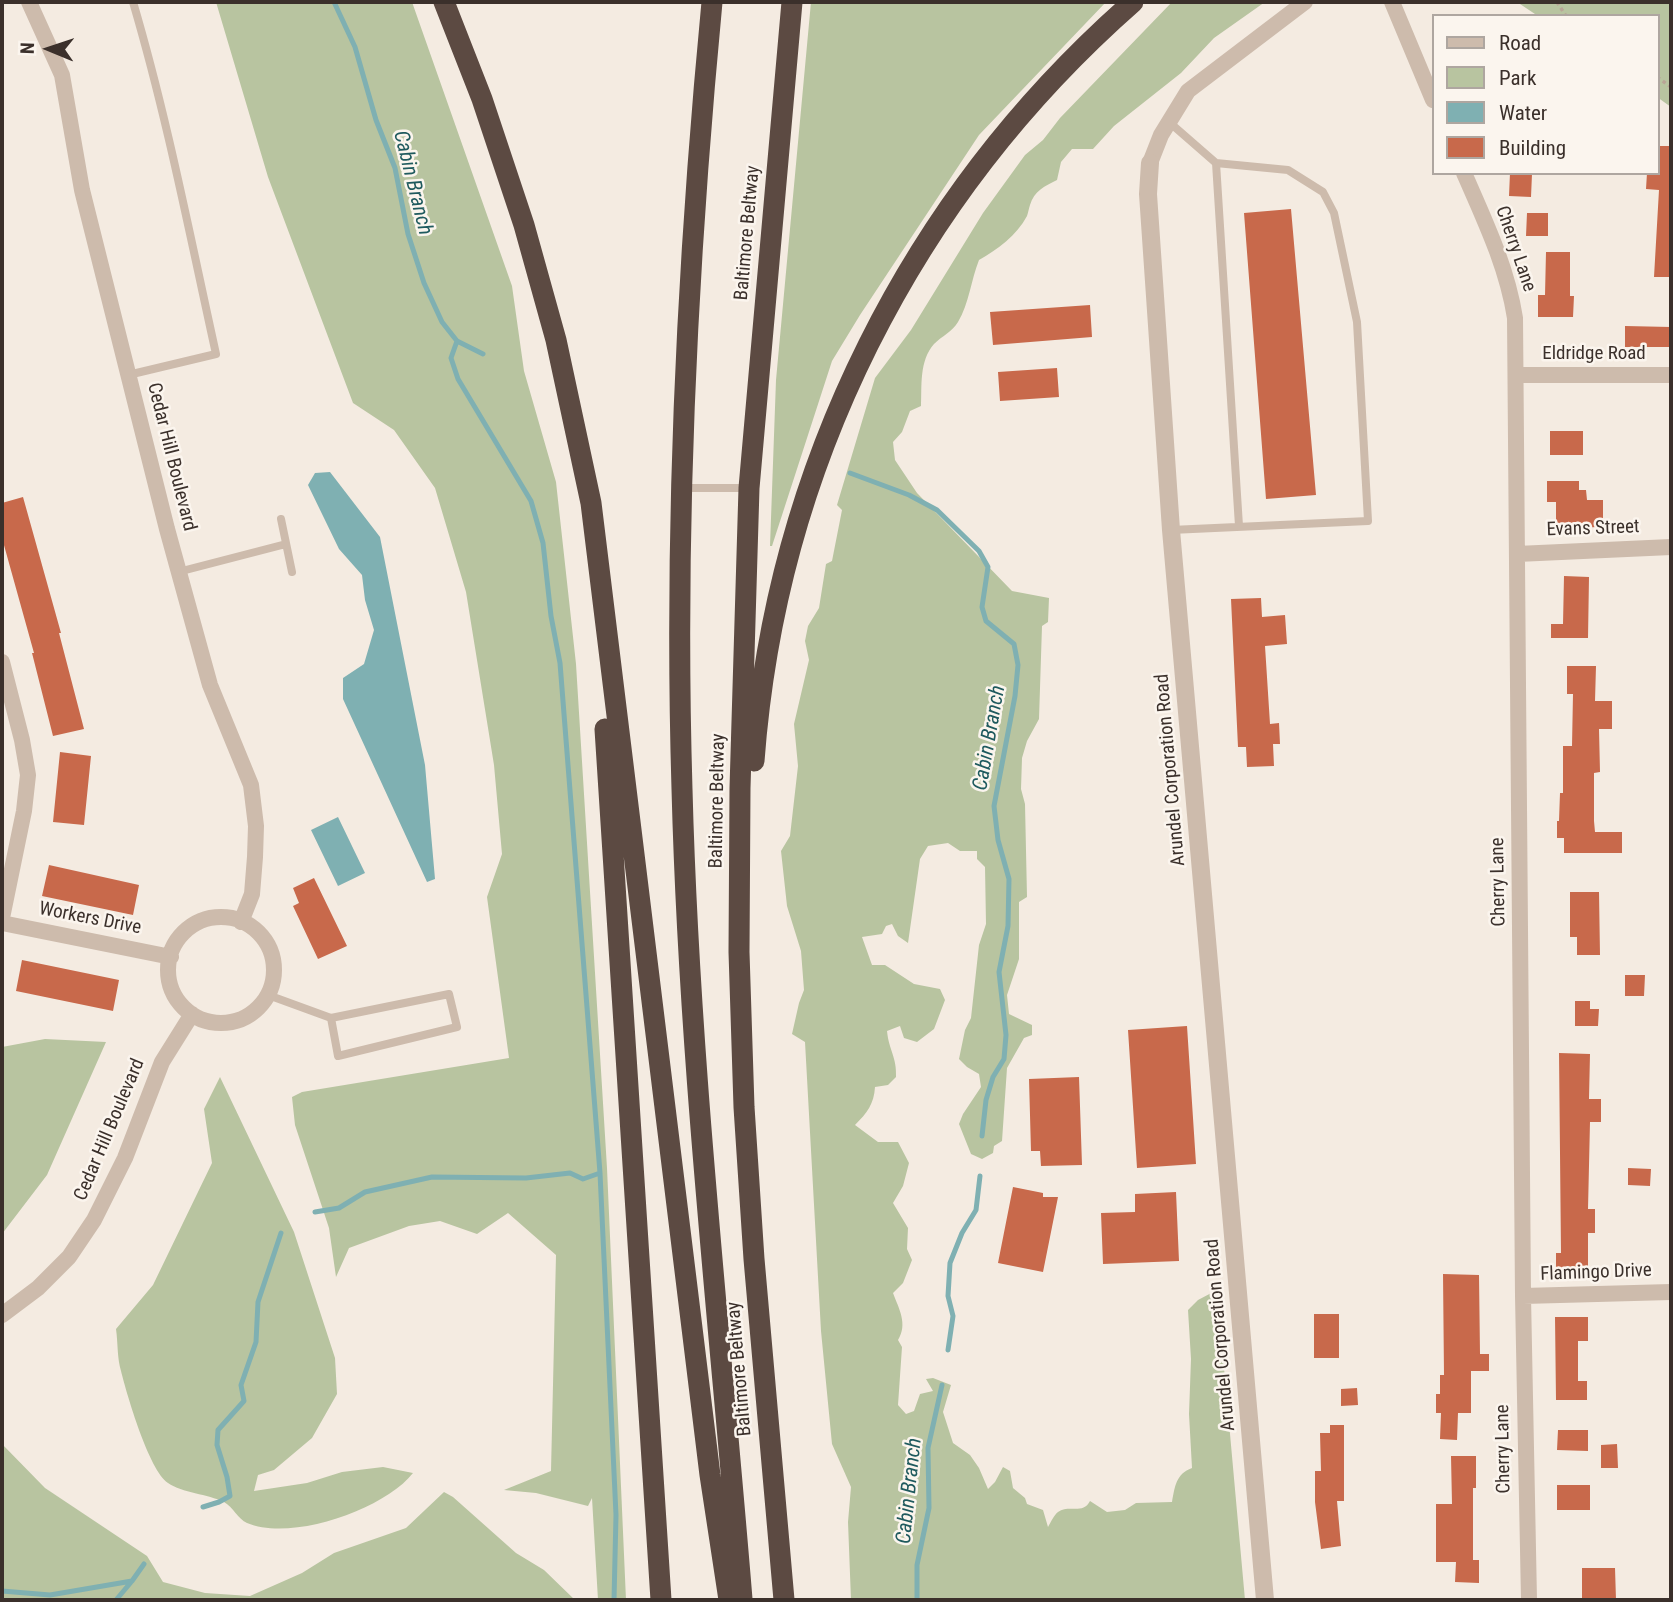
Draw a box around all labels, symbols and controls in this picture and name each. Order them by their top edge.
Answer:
north arrow [14,14,84,84]
legend [1432,14,1659,175]
text: Road [1499,31,1541,55]
text: N [16,42,39,54]
text: Park [1499,66,1536,90]
text: Water [1499,101,1547,125]
water label: Cabin Branch [387,128,437,238]
text: Building [1499,136,1566,160]
street label: Baltimore Beltway [731,165,765,301]
street label: Cherry Lane [1490,203,1540,295]
street label: Eldridge Road [1542,343,1646,365]
street label: Cedar Hill Boulevard [142,381,200,533]
street label: Evans Street [1546,516,1640,542]
street label: Arundel Corporation Road [1151,673,1191,867]
water label: Cabin Branch [968,683,1012,793]
street label: Baltimore Beltway [705,733,731,869]
street label: Cherry Lane [1487,837,1511,927]
street label: Workers Drive [37,898,143,940]
street label: Cedar Hill Boulevard [70,1056,150,1204]
street label: Arundel Corporation Road [1201,1238,1241,1432]
street label: Flamingo Drive [1540,1260,1652,1286]
street label: Baltimore Beltway [723,1301,757,1437]
street label: Cherry Lane [1492,1404,1516,1494]
water label: Cabin Branch [892,1437,928,1545]

